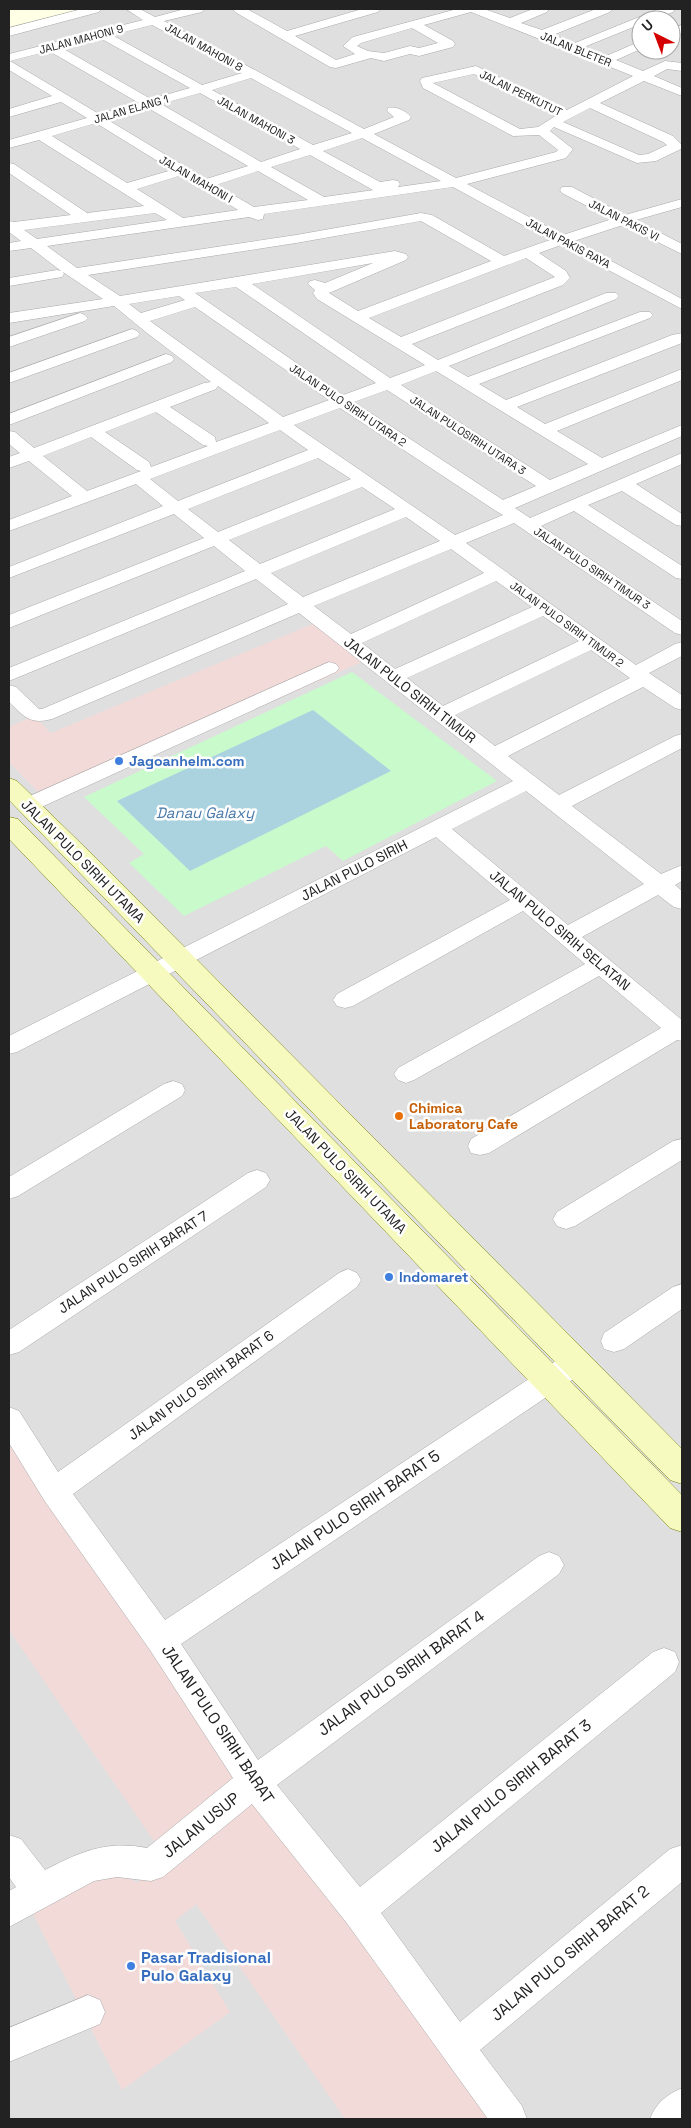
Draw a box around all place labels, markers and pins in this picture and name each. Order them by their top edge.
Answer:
place label: Jagoanhelm.com [129,752,244,770]
marker: Jagoanhelm.com [113,755,125,767]
place label: Chimica Laboratory Cafe [409,1099,518,1133]
marker: Chimica Laboratory Cafe [393,1110,405,1122]
place label: Indomaret [399,1268,468,1286]
marker: Indomaret [383,1271,395,1283]
place label: Pasar Tradisional Pulo Galaxy [141,1947,271,1986]
marker: Pasar Tradisional Pulo Galaxy [125,1960,137,1972]

